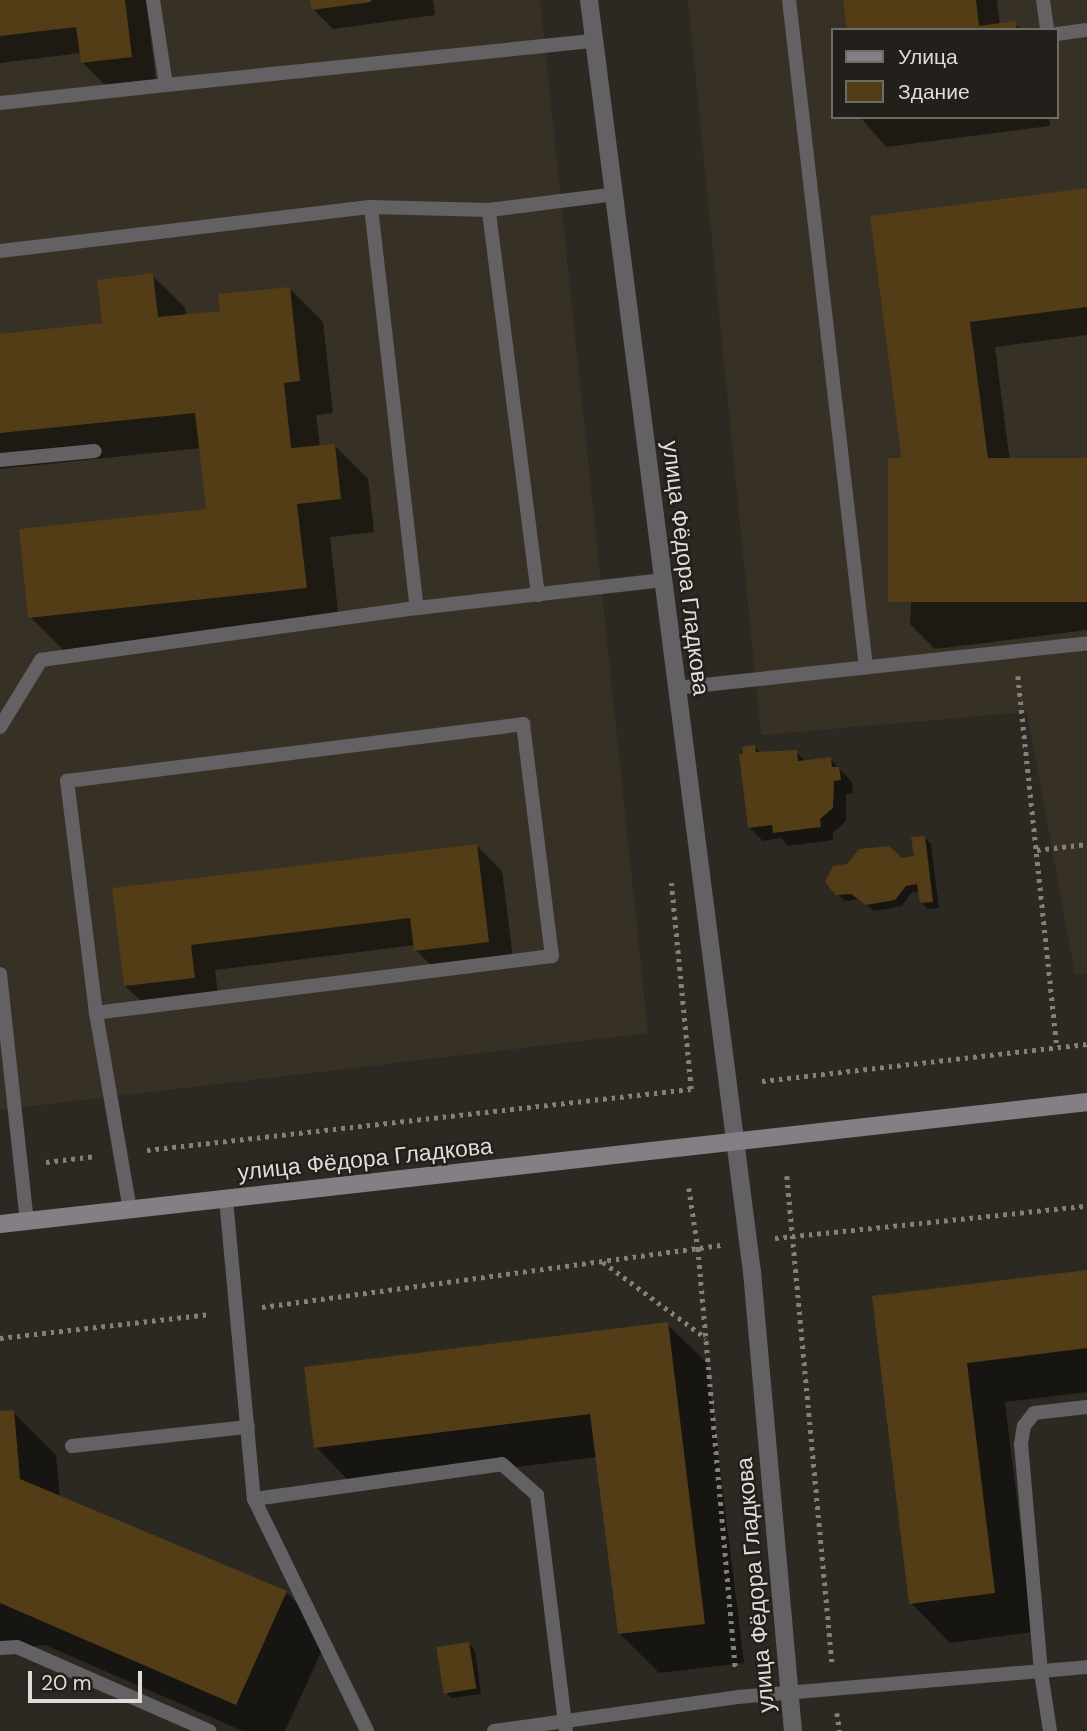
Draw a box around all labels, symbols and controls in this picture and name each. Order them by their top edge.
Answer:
legend [832,28,1059,119]
text: Улица [898,43,958,71]
text: Здание [898,78,970,106]
street label: улица Фёдора Гладкова [657,439,715,697]
street label: улица Фёдора Гладкова [236,1132,494,1186]
street label: улица Фёдора Гладкова [730,1456,780,1714]
scale bar [32,1658,145,1702]
text: 20 m [41,1669,92,1697]

